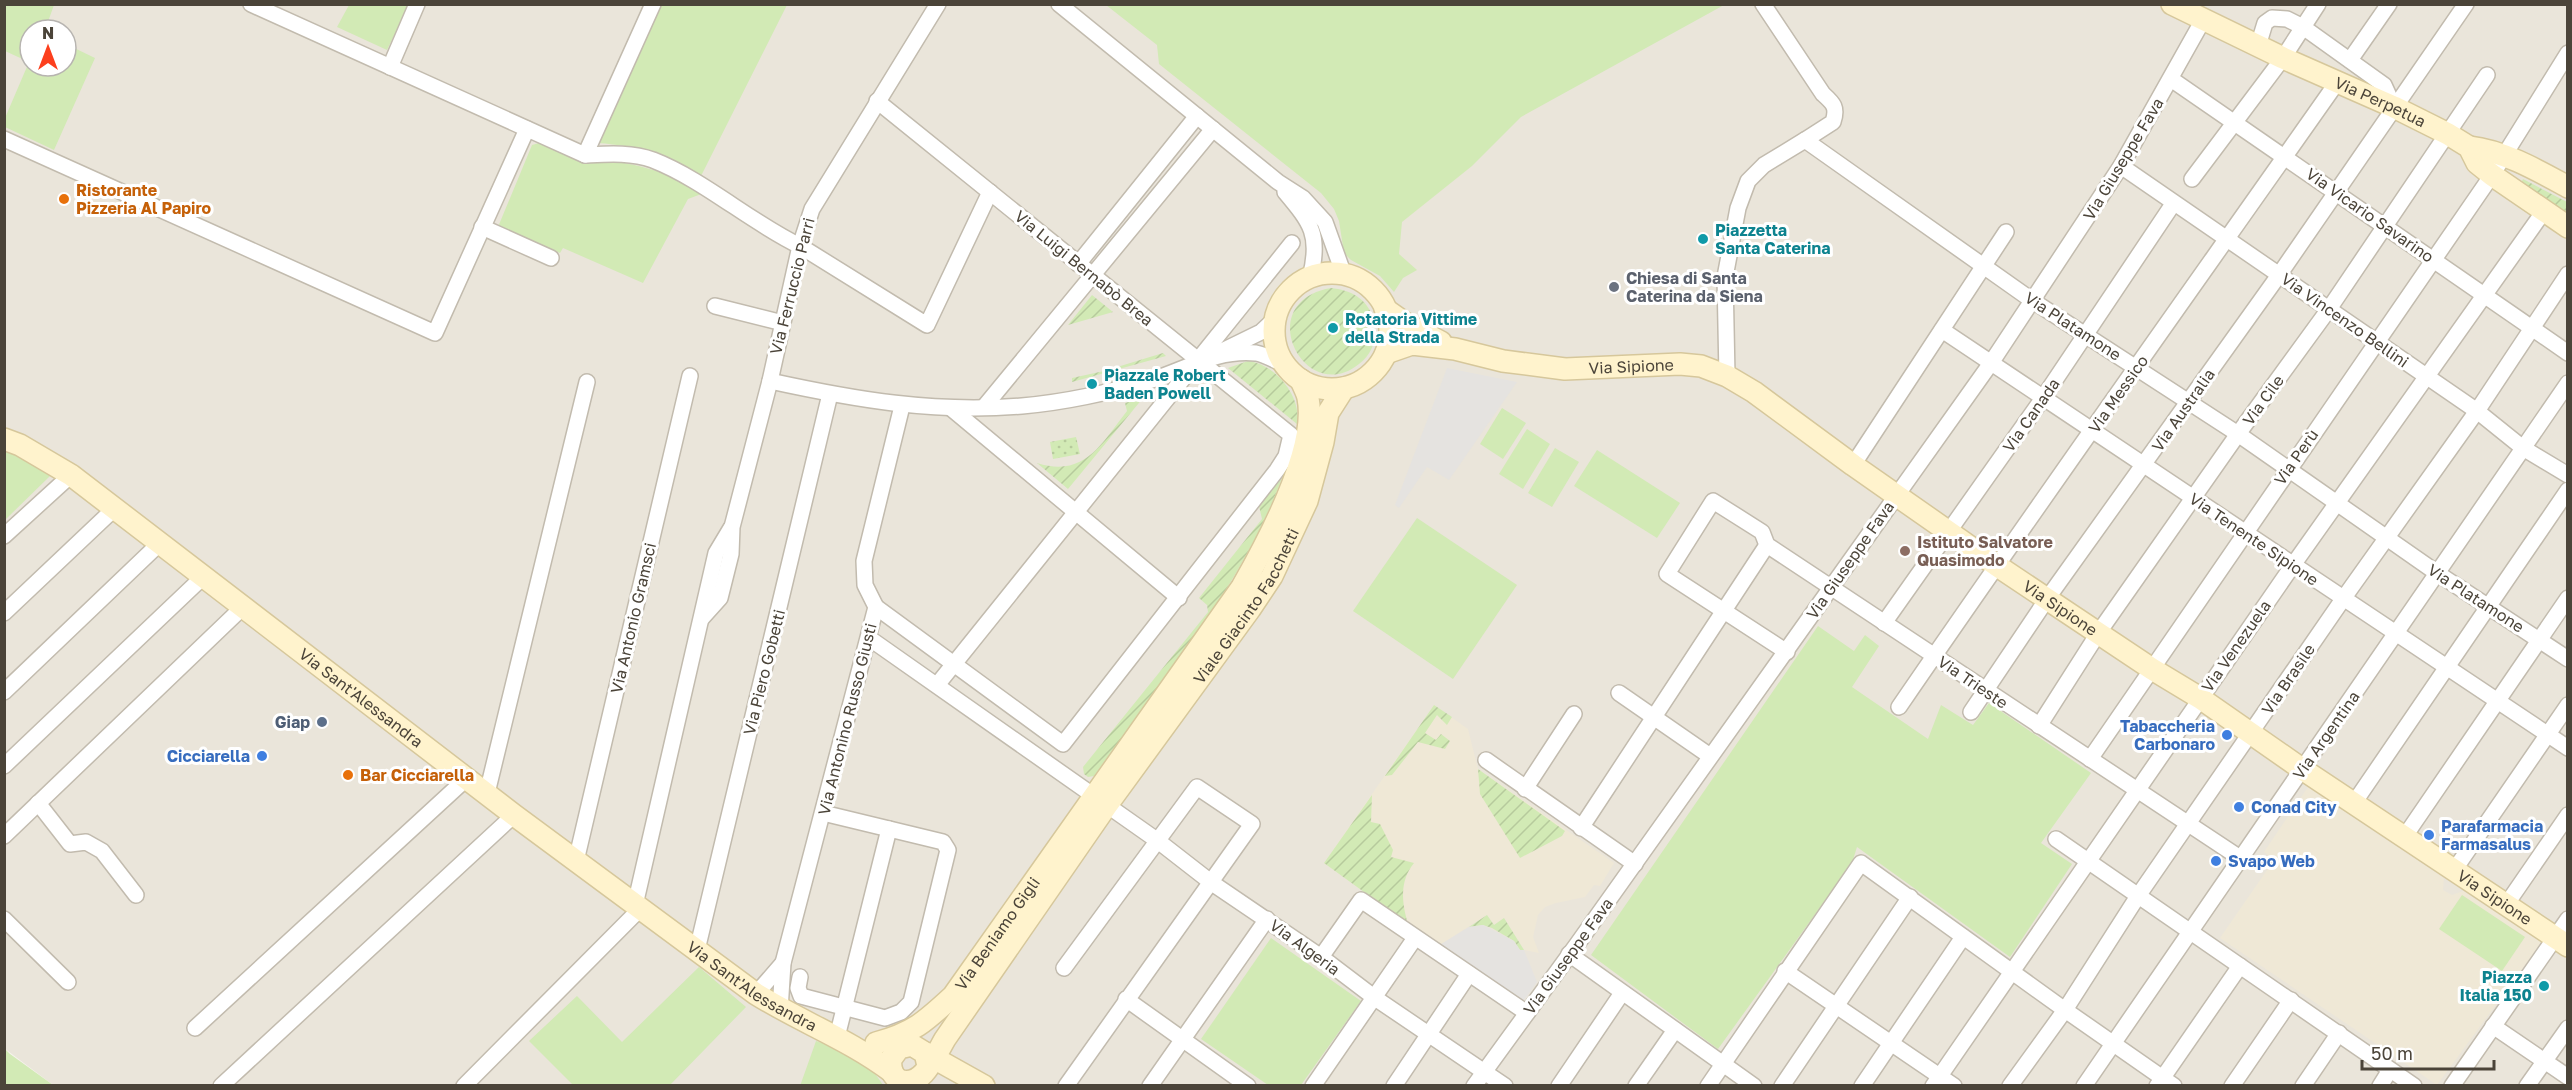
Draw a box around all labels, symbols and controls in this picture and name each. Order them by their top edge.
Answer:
north arrow [18,18,78,78]
text: N [42,23,54,43]
street label: Via Perpetua [2332,72,2429,131]
street label: Via Giuseppe Fava [2079,94,2167,224]
street label: Via Vicario Savarino [2302,163,2438,267]
place label: Ristorante Pizzeria Al Papiro [76,180,211,218]
marker: Ristorante Pizzeria Al Papiro [57,192,71,206]
street label: Via Luigi Bernabò Brea [1011,206,1157,330]
street label: Via Ferruccio Parri [765,216,819,356]
place label: Piazzetta Santa Caterina [1715,220,1830,258]
marker: Piazzetta Santa Caterina [1696,232,1710,246]
place label: Chiesa di Santa Caterina da Siena [1626,268,1763,306]
street label: Via Vincenzo Bellini [2277,268,2413,372]
marker: Chiesa di Santa Caterina da Siena [1607,280,1621,294]
street label: Via Platamone [2021,287,2125,365]
place label: Rotatoria Vittime della Strada [1345,309,1477,347]
marker: Rotatoria Vittime della Strada [1326,321,1340,335]
street label: Via Messico [2084,351,2152,437]
street label: Via Sipione [1588,354,1674,378]
place label: Piazzale Robert Baden Powell [1104,365,1226,403]
street label: Via Australia [2147,365,2219,455]
street label: Via Cile [2238,371,2288,429]
street label: Via Canada [1998,374,2064,456]
marker: Piazzale Robert Baden Powell [1085,377,1099,391]
street label: Via Perù [2270,425,2322,489]
street label: Via Tenente Sipione [2186,488,2322,590]
street label: Via Giuseppe Fava [1802,497,1898,623]
street label: Viale Giacinto Facchetti [1189,525,1303,688]
place label: Istituto Salvatore Quasimodo [1917,532,2053,570]
street label: Via Antonio Gramsci [606,541,660,695]
marker: Istituto Salvatore Quasimodo [1898,544,1912,558]
street label: Via Platamone [2424,559,2528,637]
street label: Via Sipione [2019,576,2101,640]
street label: Via Venezuela [2197,596,2275,696]
street label: Via Piero Gobetti [739,607,789,737]
street label: Via Antonino Russo Giusti [813,621,881,817]
street label: Via Brasile [2257,640,2319,718]
street label: Via Sant'Alessandra [295,644,427,752]
street label: Via Trieste [1934,651,2012,713]
street label: Via Argentina [2288,687,2364,783]
place label: Giap [275,712,310,732]
marker: Giap [315,715,329,729]
place label: Tabaccheria Carbonaro [2120,716,2215,754]
marker: Tabaccheria Carbonaro [2220,728,2234,742]
place label: Cicciarella [167,746,250,766]
marker: Cicciarella [255,749,269,763]
place label: Bar Cicciarella [360,765,474,785]
marker: Bar Cicciarella [341,768,355,782]
place label: Conad City [2251,797,2337,817]
marker: Conad City [2232,800,2246,814]
place label: Parafarmacia Farmasalus [2441,816,2543,854]
marker: Parafarmacia Farmasalus [2422,828,2436,842]
place label: Svapo Web [2228,851,2315,871]
marker: Svapo Web [2209,854,2223,868]
street label: Via Sipione [2454,865,2536,929]
street label: Via Beniamo Gigli [950,873,1044,994]
street label: Via Giuseppe Fava [1519,894,1617,1018]
street label: Via Algeria [1266,915,1344,979]
street label: Via Sant'Alessandra [683,936,820,1036]
place label: Piazza Italia 150 [2459,967,2532,1005]
marker: Piazza Italia 150 [2537,979,2551,993]
scale bar [2362,1033,2494,1071]
text: 50 m [2371,1042,2413,1064]

